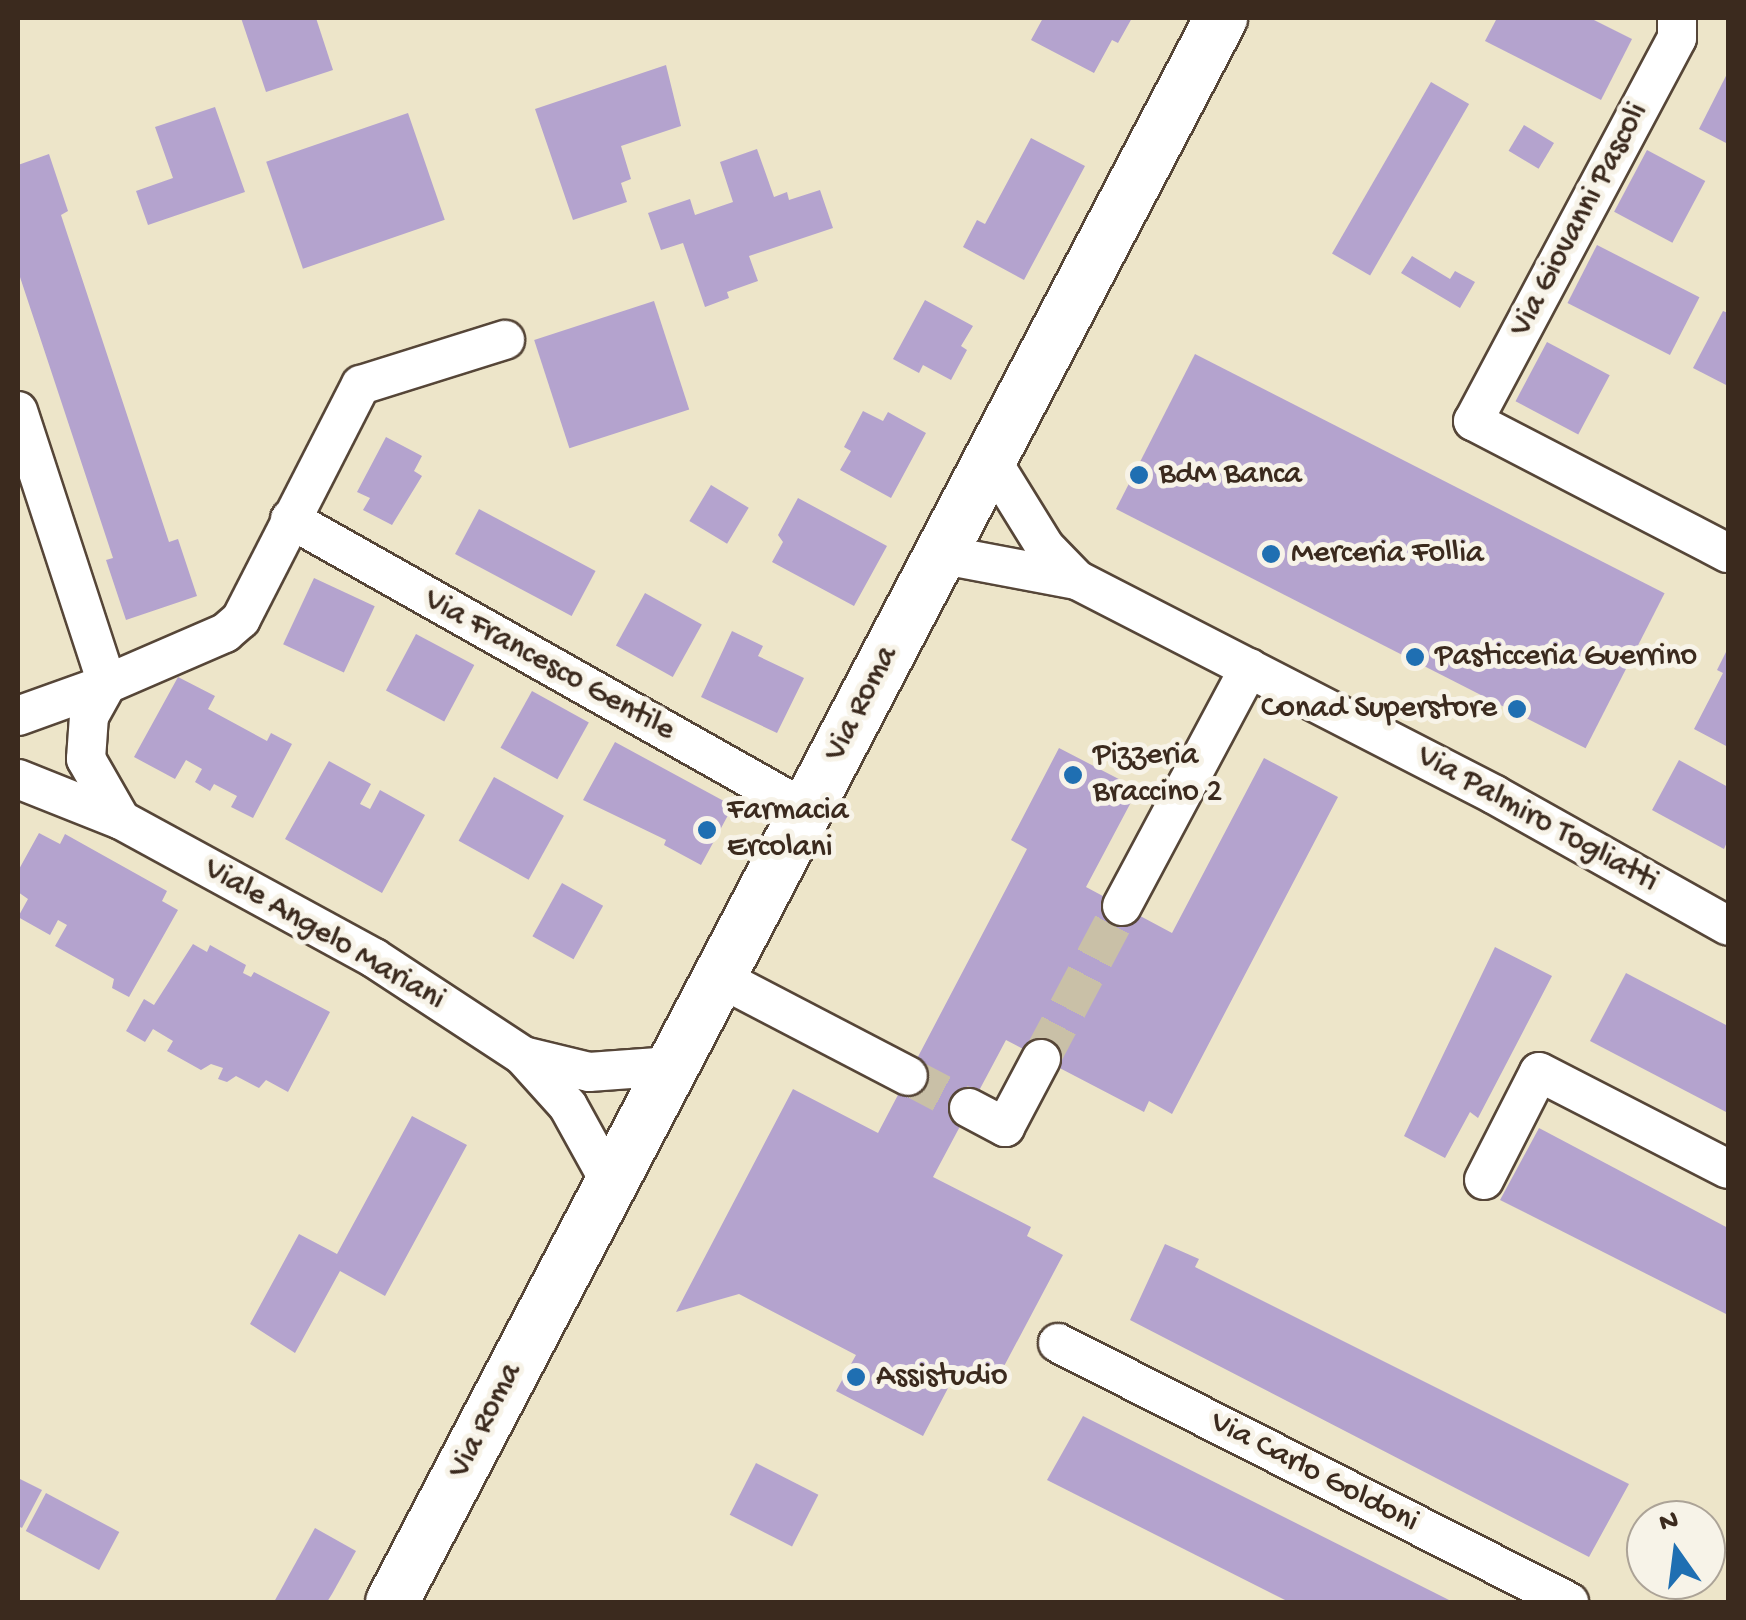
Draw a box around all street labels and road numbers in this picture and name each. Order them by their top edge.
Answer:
street label: Via Giovanni Pascoli [1502,97,1658,343]
street label: Via Francesco Gentile [417,581,681,751]
street label: Via Roma [817,640,907,768]
street label: Via Palmiro Togliatti [1410,738,1664,902]
street label: Viale Angelo Mariani [197,850,451,1020]
street label: Via Roma [441,1357,531,1485]
street label: Via Carlo Goldoni [1203,1404,1425,1542]

